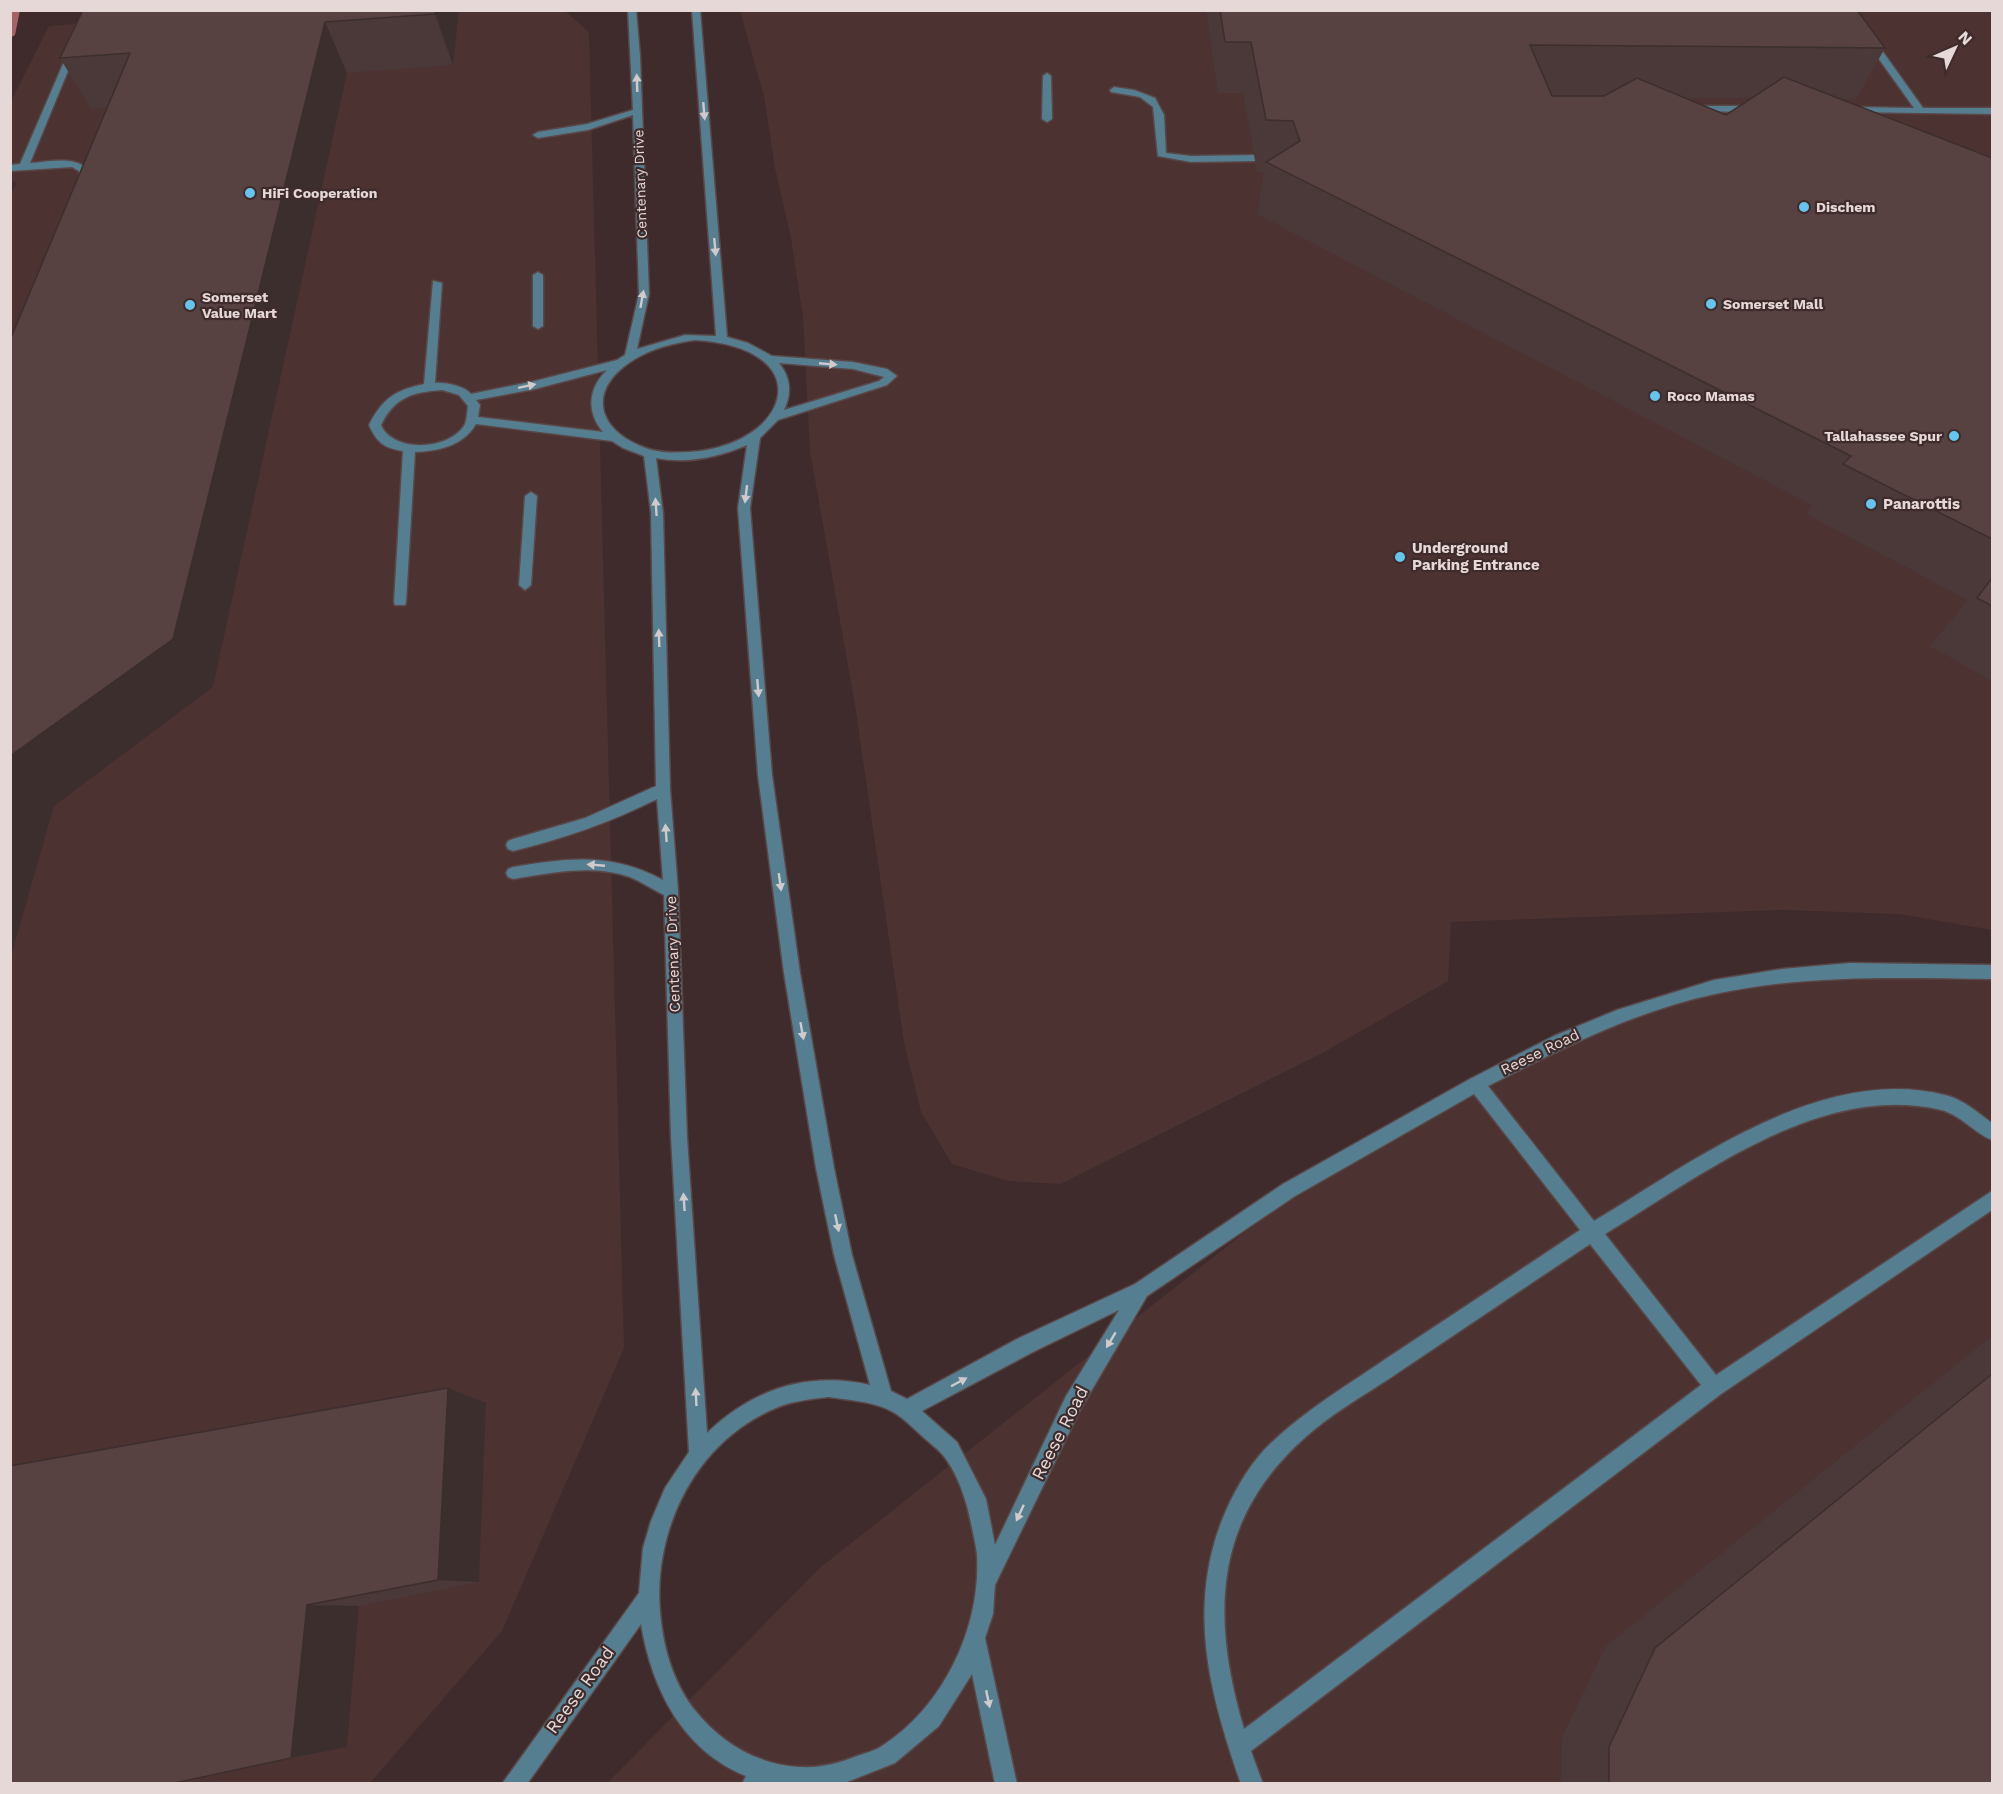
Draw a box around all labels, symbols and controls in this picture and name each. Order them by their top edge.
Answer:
north arrow [1925,18,1985,78]
text: N [1954,27,1976,49]
one-way arrow [632,74,641,93]
one-way arrow [699,101,709,120]
street label: Centenary Drive [630,129,650,239]
place label: HiFi Cooperation [262,185,377,201]
marker: HiFi Cooperation [243,186,257,200]
place label: Dischem [1816,199,1875,215]
marker: Dischem [1797,200,1811,214]
one-way arrow [710,237,720,256]
place label: Somerset Value Mart [202,289,277,321]
one-way arrow [638,289,647,308]
place label: Somerset Mall [1723,296,1824,312]
marker: Somerset Mall [1704,297,1718,311]
marker: Somerset Value Mart [183,298,197,312]
one-way arrow [818,359,837,369]
one-way arrow [518,381,537,390]
place label: Roco Mamas [1667,388,1755,404]
marker: Roco Mamas [1648,389,1662,403]
place label: Tallahassee Spur [1824,428,1942,444]
marker: Tallahassee Spur [1947,429,1961,443]
one-way arrow [742,484,751,503]
place label: Panarottis [1883,495,1960,513]
one-way arrow [651,497,661,516]
marker: Panarottis [1864,497,1878,511]
place label: Underground Parking Entrance [1412,539,1540,574]
marker: Underground Parking Entrance [1393,550,1407,564]
one-way arrow [654,628,663,647]
one-way arrow [753,679,763,698]
one-way arrow [661,823,671,842]
one-way arrow [587,860,606,870]
one-way arrow [775,872,784,891]
street label: Centenary Drive [662,895,684,1013]
one-way arrow [798,1022,807,1041]
street label: Reese Road [1498,1025,1582,1079]
one-way arrow [679,1192,688,1211]
one-way arrow [833,1214,842,1233]
one-way arrow [1106,1332,1116,1349]
one-way arrow [951,1377,968,1387]
street label: Reese Road [1027,1382,1092,1483]
one-way arrow [691,1387,700,1406]
one-way arrow [1016,1504,1025,1521]
street label: Reese Road [541,1642,618,1737]
one-way arrow [984,1690,993,1709]

